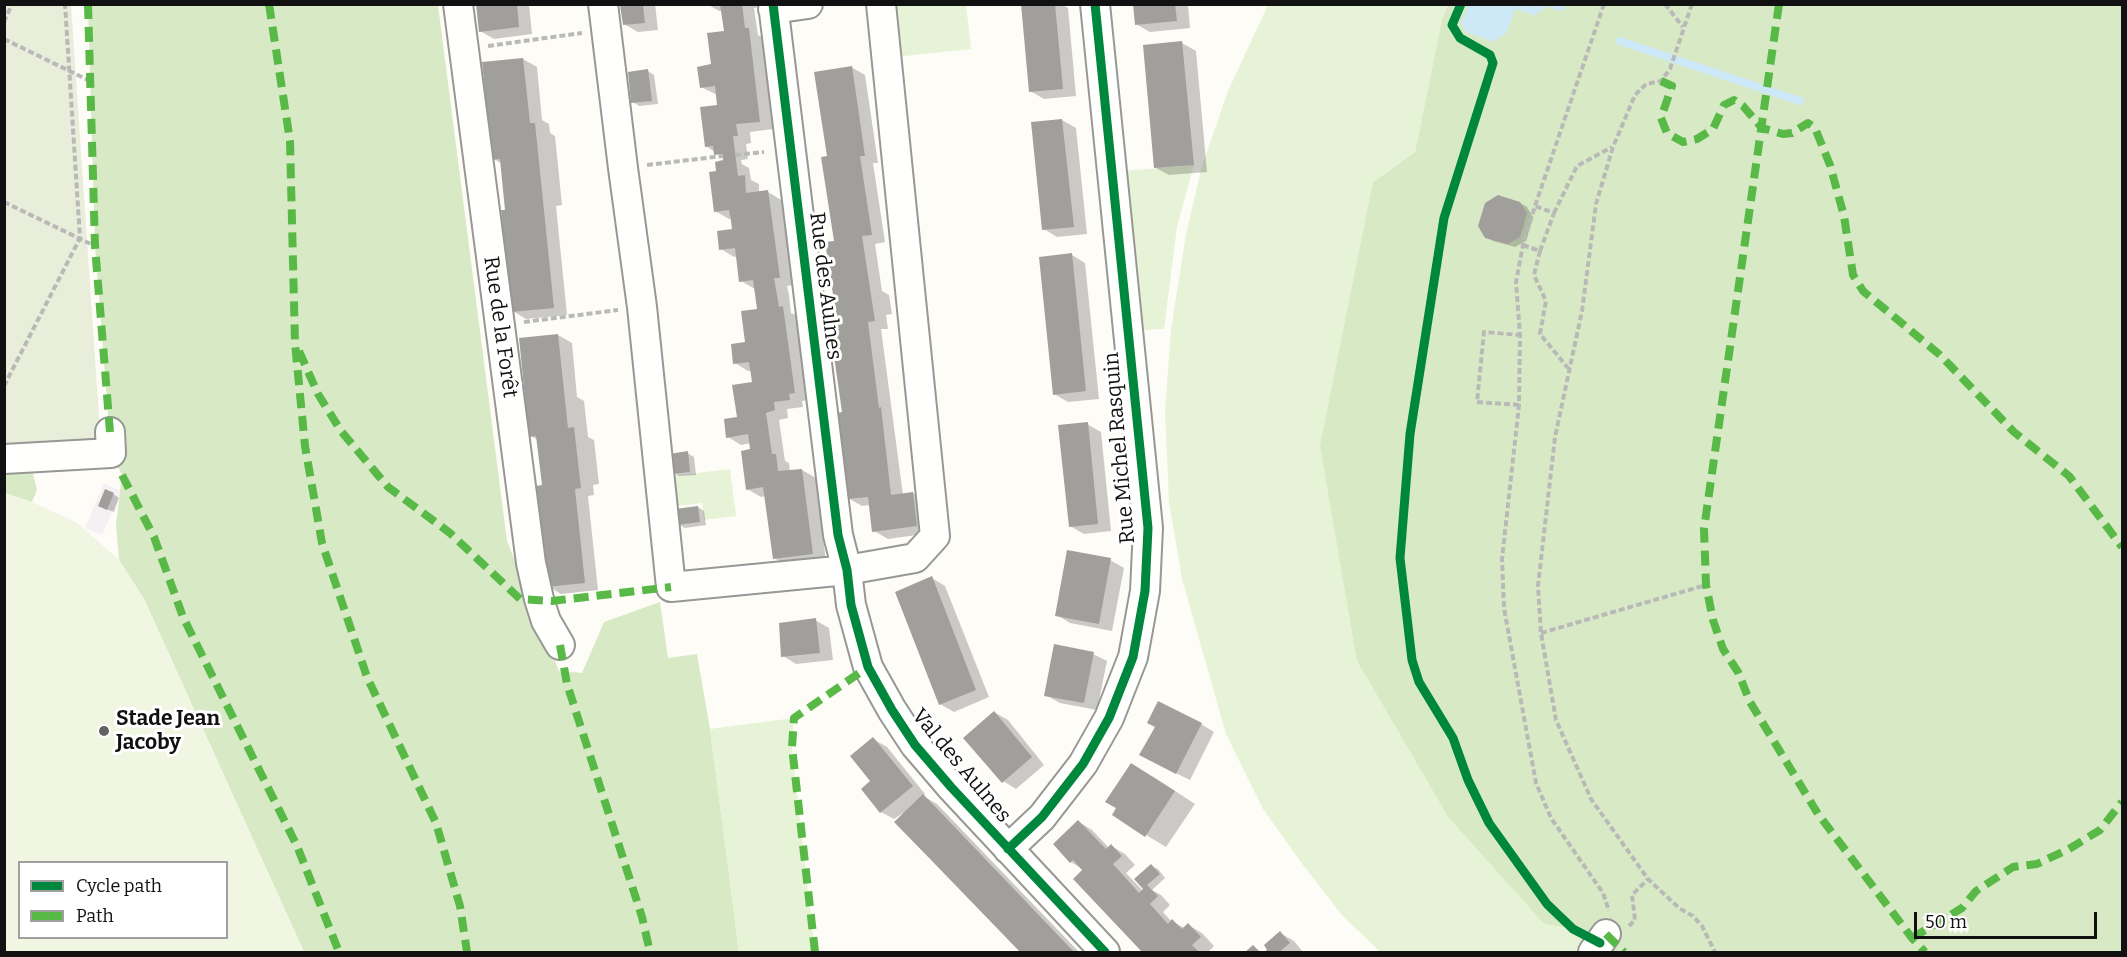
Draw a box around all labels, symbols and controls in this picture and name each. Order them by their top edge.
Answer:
street label: Rue des Aulnes [803,211,847,361]
street label: Rue de la Forêt [478,255,522,399]
street label: Rue Michel Rasquin [1099,351,1141,545]
street label: Val des Aulnes [906,704,1016,828]
place label: Stade Jean Jacoby [116,706,220,756]
marker: Stade Jean Jacoby [97,724,111,738]
legend [18,861,228,939]
text: Cycle path [76,875,162,897]
scale bar [1917,900,2100,938]
text: Path [76,905,114,927]
text: 50 m [1925,911,1967,933]

